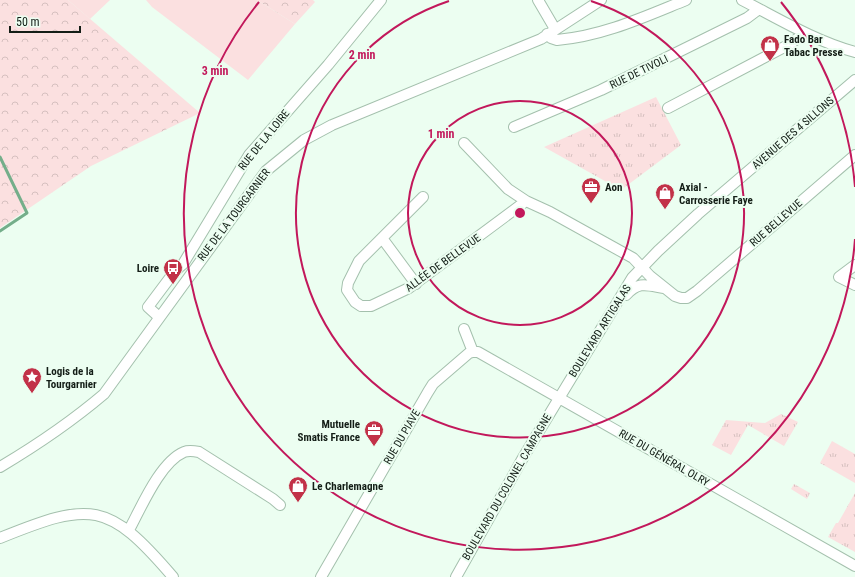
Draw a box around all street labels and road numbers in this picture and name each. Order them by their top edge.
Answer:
street label: RUE DE TIVOLI [608,52,670,92]
street label: AVENUE DES 4 SILLONS [749,94,837,172]
street label: RUE DE LA LOIRE [236,107,293,173]
street label: RUE DE LA TOURGARNIER [195,166,273,264]
street label: RUE BELLEVUE [747,196,805,249]
street label: ALLÉE DE BELLEVUE [403,231,484,295]
street label: BOULEVARD ARTIGALAS [566,282,634,380]
street label: RUE DU PIAVE [381,407,423,467]
street label: BOULEVARD DU COLONEL CAMPAGNE [460,411,555,563]
street label: RUE DU GÉNÉRAL OLRY [616,427,712,489]

